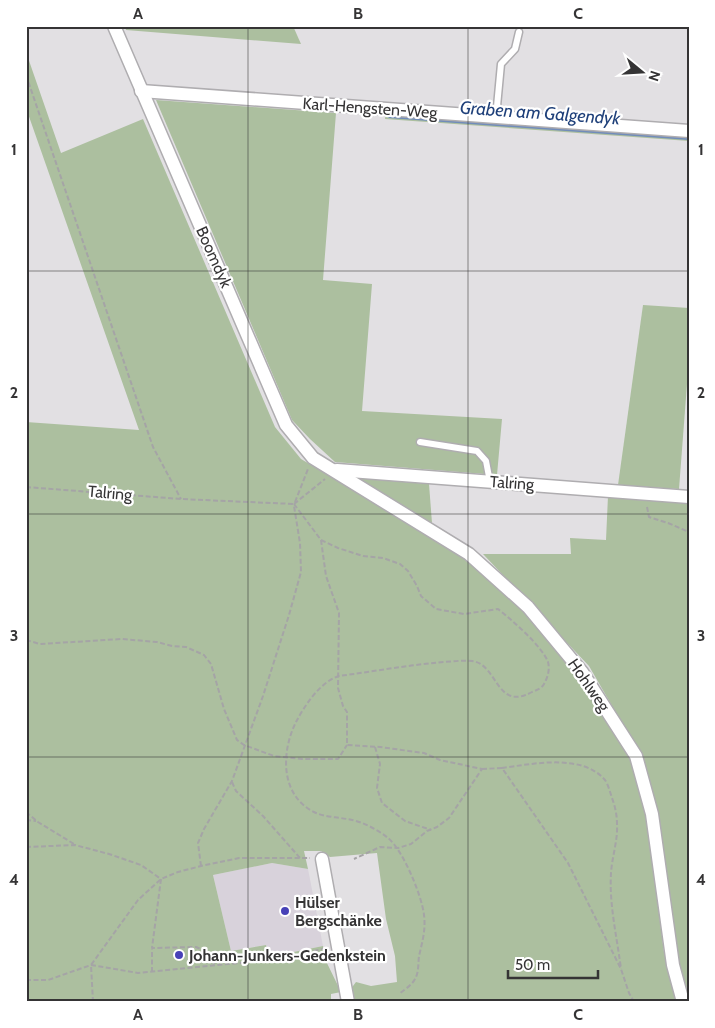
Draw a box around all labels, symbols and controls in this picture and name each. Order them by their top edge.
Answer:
text: A [133,4,143,23]
text: B [353,4,363,23]
text: C [573,4,583,23]
north arrow [618,48,668,98]
text: N [644,69,664,84]
street label: Karl-Hengsten-Weg [302,94,439,122]
water label: Graben am Galgendyk [459,96,622,130]
text: 1 [11,140,17,159]
text: 1 [698,140,704,159]
street label: Boomdyk [192,223,236,291]
text: 2 [10,383,18,402]
text: 2 [697,383,705,402]
street label: Talring [489,472,536,494]
street label: Talring [87,482,134,504]
text: 3 [10,626,18,645]
text: 3 [697,626,705,645]
street label: Hohlweg [564,655,615,716]
text: 4 [9,870,19,889]
text: 4 [696,870,706,889]
place label: Hülser Bergschänke [295,893,382,930]
marker: Hülser Bergschänke [279,905,291,917]
place label: Johann-Junkers-Gedenkstein [188,946,386,965]
scale bar [508,948,598,980]
marker: Johann-Junkers-Gedenkstein [173,949,185,961]
text: 50 m [515,956,550,974]
text: A [133,1005,143,1024]
text: B [353,1005,363,1024]
text: C [573,1005,583,1024]

